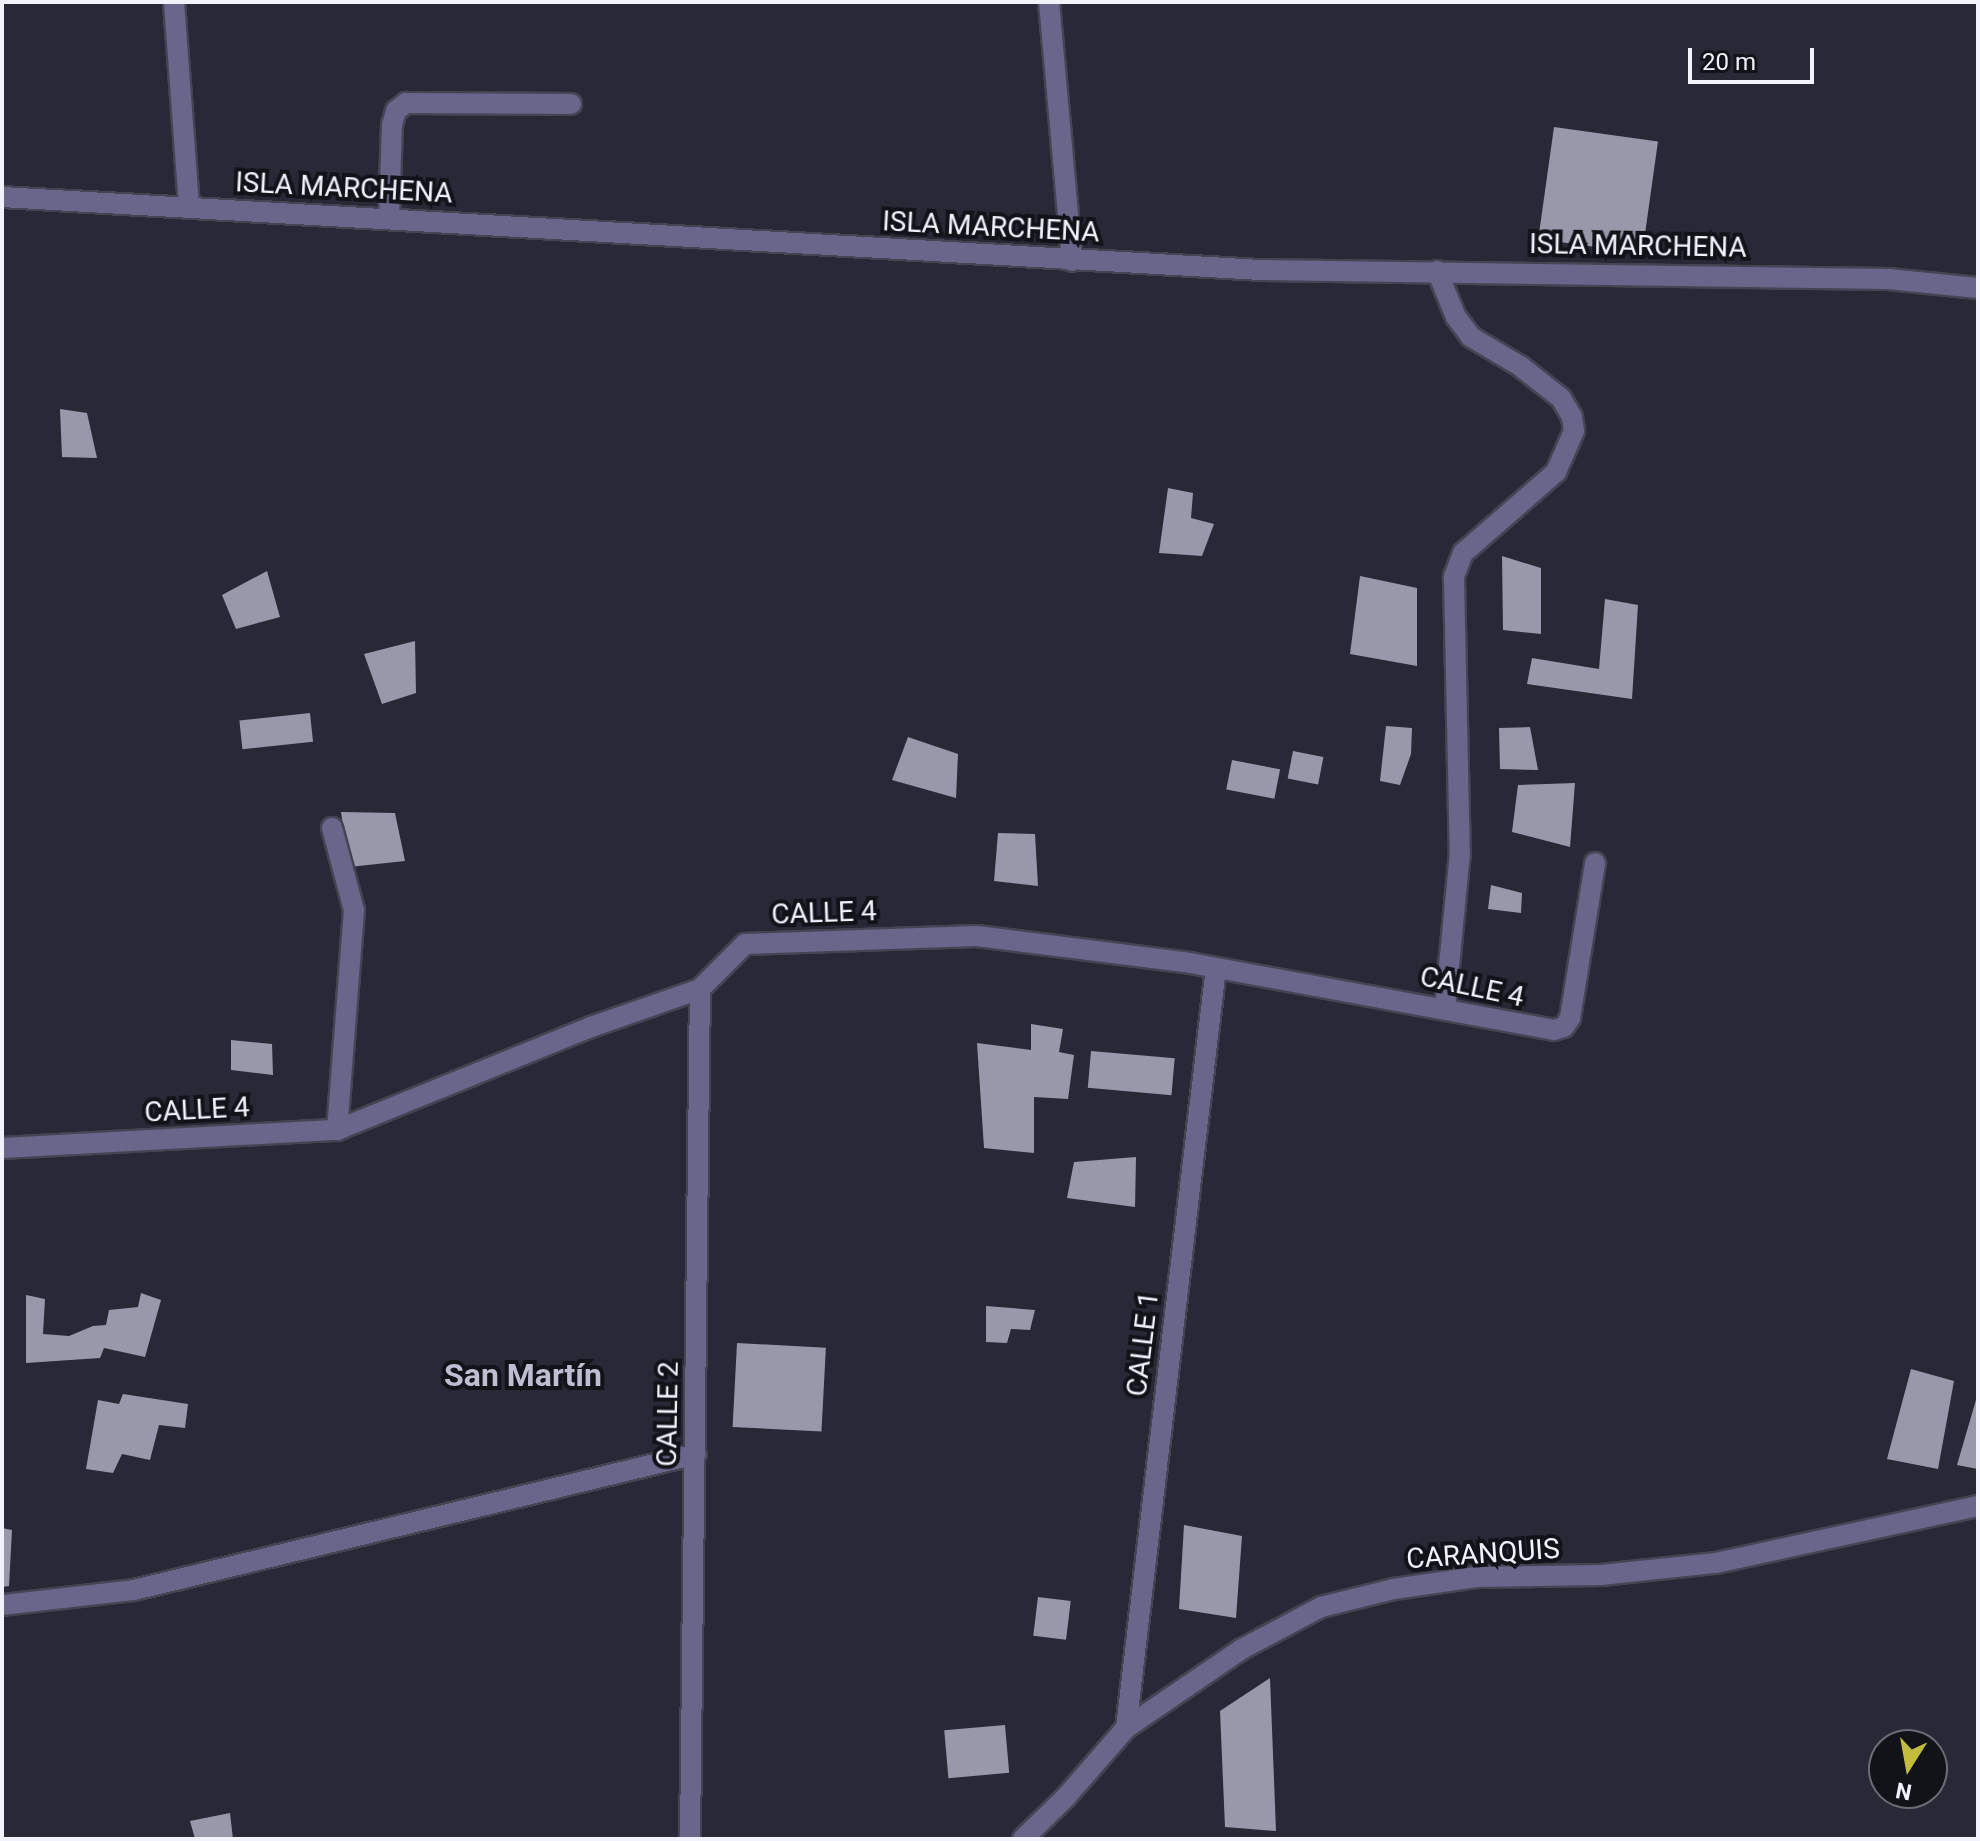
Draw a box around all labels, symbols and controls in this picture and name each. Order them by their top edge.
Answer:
scale bar [1692,32,1818,82]
text: 20 m [1702,48,1756,76]
street label: ISLA MARCHENA [234,166,454,210]
street label: ISLA MARCHENA [881,205,1101,249]
street label: ISLA MARCHENA [1529,227,1747,265]
street label: CALLE 4 [771,894,877,932]
street label: CALLE 4 [1417,960,1527,1014]
street label: CALLE 4 [144,1090,250,1130]
street label: CALLE 1 [1120,1290,1166,1398]
district label: San Martín [444,1356,602,1394]
street label: CALLE 2 [650,1361,686,1467]
street label: CARANQUIS [1405,1532,1561,1576]
north arrow [1868,1729,1948,1809]
text: N [1894,1777,1914,1805]

